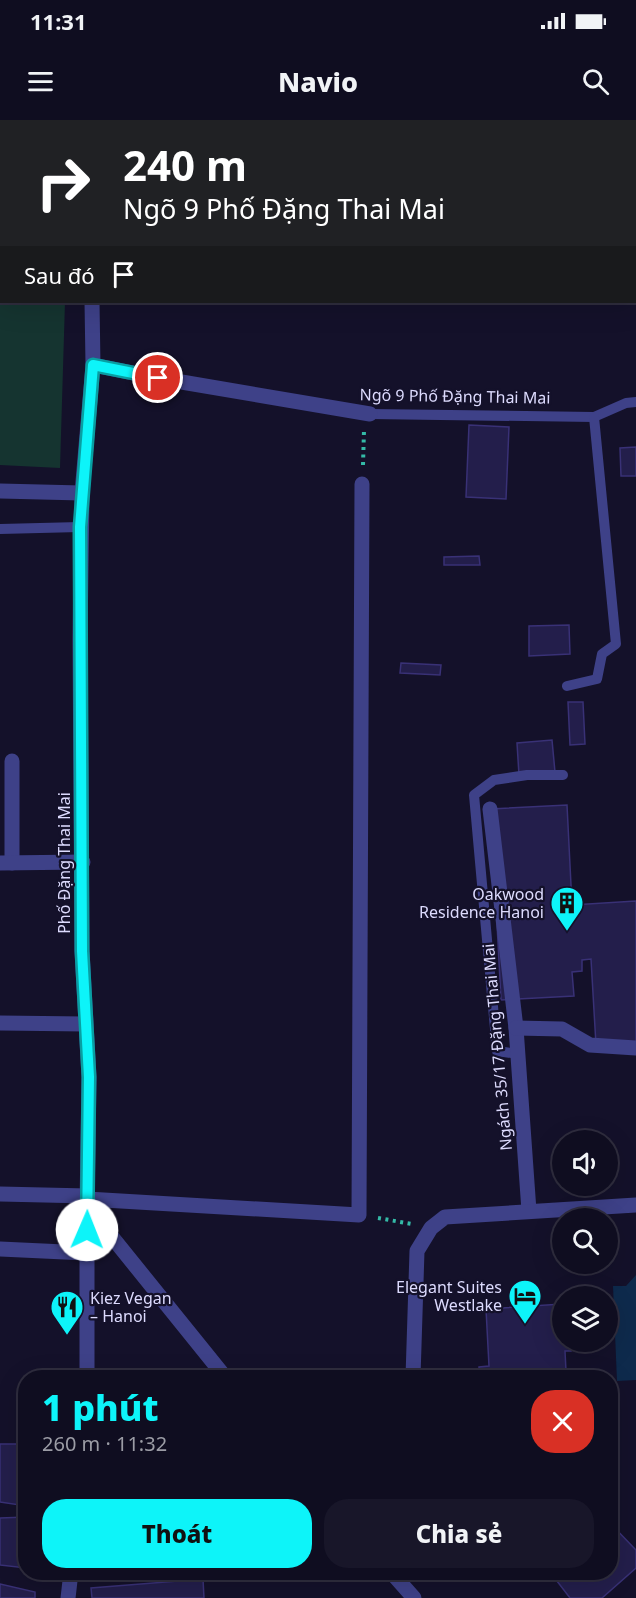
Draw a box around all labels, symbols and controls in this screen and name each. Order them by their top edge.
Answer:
text: 11:31 [30,6,87,36]
text: Navio [278,63,358,100]
icon: menu [24,65,57,98]
icon: search [579,65,612,98]
text: 240 m [123,136,247,193]
icon: right [24,144,102,222]
text: Ngõ 9 Phố Đặng Thai Mai [123,190,445,227]
icon: arrive [107,258,140,291]
text: Sau đó [24,260,95,290]
pin [132,352,183,403]
icon: arrive [141,361,174,394]
street label: Ngõ 9 Phố Đặng Thai Mai [359,383,551,409]
street label: Phố Đặng Thai Mai [53,792,75,934]
place label: Oakwood Residence Hanoi [419,883,544,923]
building icon: Oakwood Residence Hanoi [549,885,585,932]
street label: Ngách 35/17 Đặng Thai Mai [477,943,517,1151]
map controls [552,1130,618,1352]
button: sound [552,1130,618,1196]
position arrow [55,1198,119,1262]
button: search [552,1208,618,1274]
place label: Elegant Suites Westlake [396,1276,502,1316]
hotel icon: Elegant Suites Westlake [507,1278,543,1325]
button: layers [552,1286,618,1352]
place label: Kiez Vegan – Hanoi [90,1287,172,1327]
restaurant icon: Kiez Vegan – Hanoi [49,1289,85,1336]
text: 1 phút [42,1383,159,1432]
button: close [531,1390,594,1453]
text: 260 m · 11:32 [42,1430,167,1457]
button: Thoát [42,1499,312,1568]
button: Chia sẻ [324,1499,594,1568]

